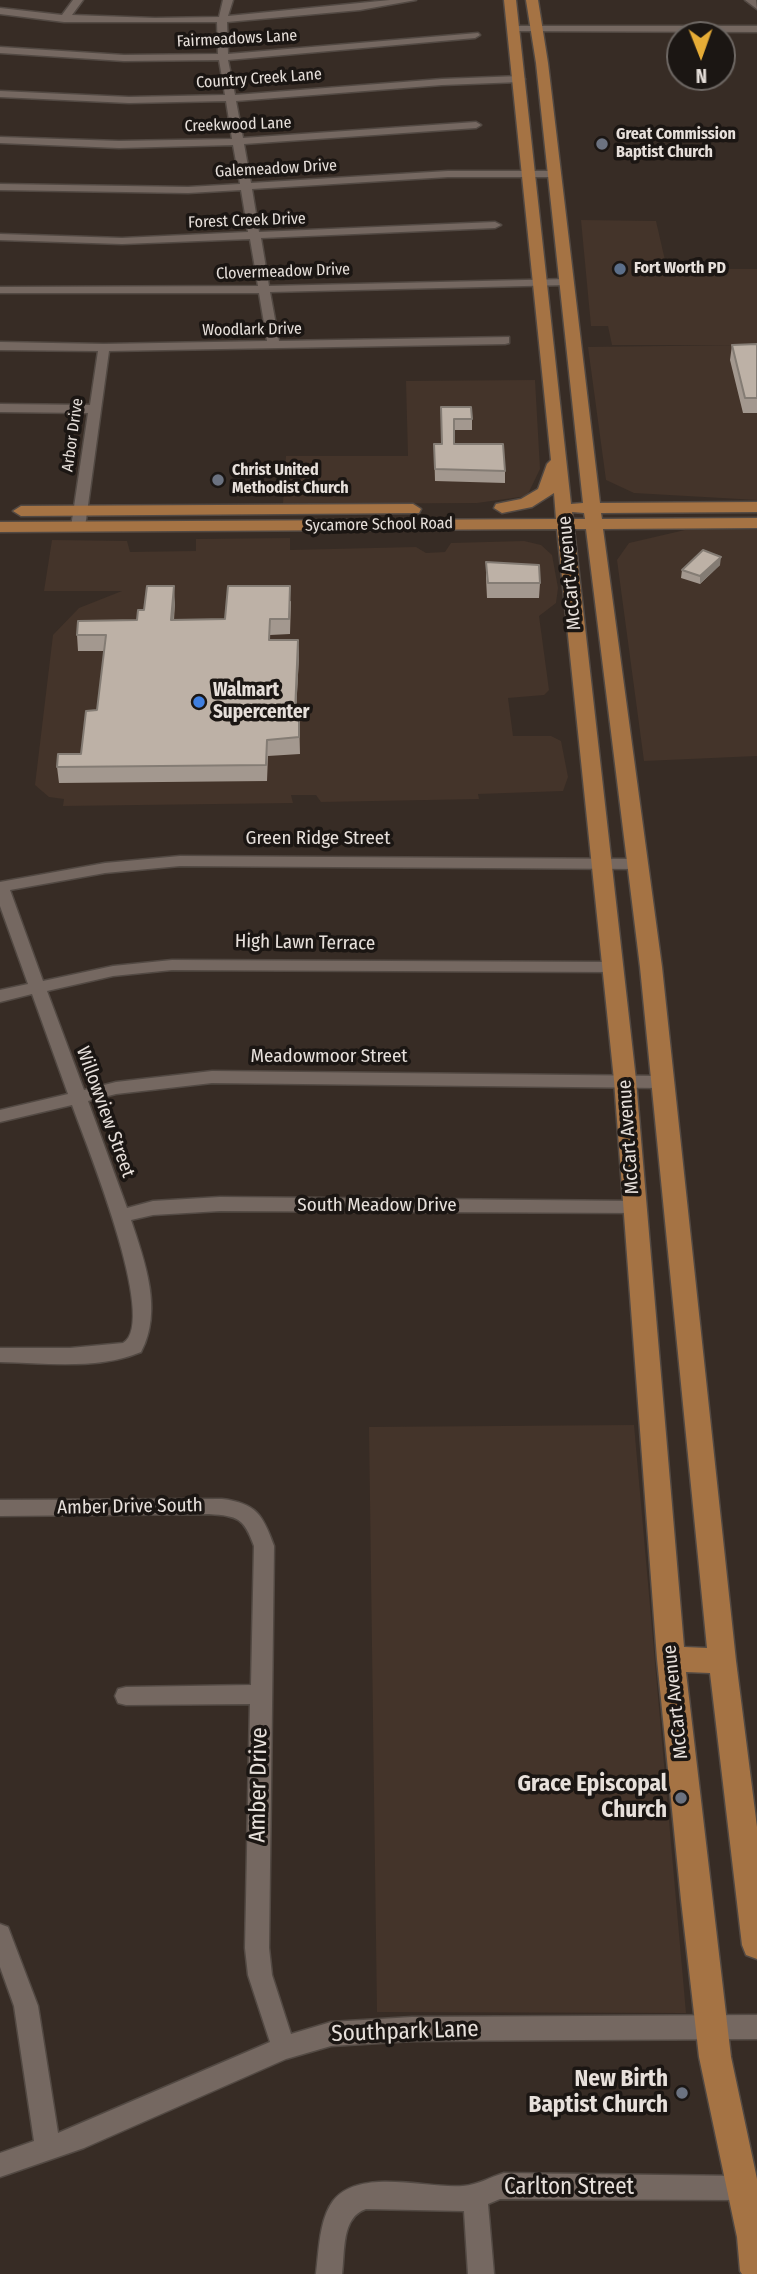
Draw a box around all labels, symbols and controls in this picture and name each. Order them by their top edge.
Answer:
north arrow [666,21,736,91]
street label: Fairmeadows Lane [176,26,298,52]
text: N [695,64,707,87]
street label: Country Creek Lane [196,65,322,93]
street label: Creekwood Lane [184,114,292,136]
place label: Great Commission Baptist Church [616,125,736,163]
marker: Great Commission Baptist Church [594,136,610,152]
street label: Galemeadow Drive [215,156,337,182]
street label: Forest Creek Drive [188,209,306,233]
place label: Fort Worth PD [634,259,726,279]
street label: Clovermeadow Drive [216,260,350,284]
marker: Fort Worth PD [612,261,628,277]
street label: Woodlark Drive [202,320,302,340]
street label: Arbor Drive [58,397,88,473]
place label: Christ United Methodist Church [232,461,349,499]
marker: Christ United Methodist Church [210,472,226,488]
street label: Sycamore School Road [305,514,453,536]
street label: McCart Avenue [554,515,586,631]
place label: Walmart Supercenter [213,680,310,724]
marker: Walmart Supercenter [191,694,207,710]
street label: Green Ridge Street [246,828,390,850]
street label: High Lawn Terrace [235,930,375,956]
street label: Willowview Street [71,1043,139,1181]
street label: Meadowmoor Street [250,1046,408,1068]
street label: McCart Avenue [614,1079,644,1195]
street label: South Meadow Drive [297,1195,457,1217]
street label: Amber Drive South [57,1494,203,1520]
street label: McCart Avenue [659,1644,693,1760]
street label: Amber Drive [244,1727,274,1843]
place label: Grace Episcopal Church [517,1771,667,1825]
marker: Grace Episcopal Church [673,1790,689,1806]
street label: Southpark Lane [331,2016,479,2048]
place label: New Birth Baptist Church [529,2066,668,2120]
marker: New Birth Baptist Church [674,2085,690,2101]
street label: Carlton Street [504,2174,634,2202]

